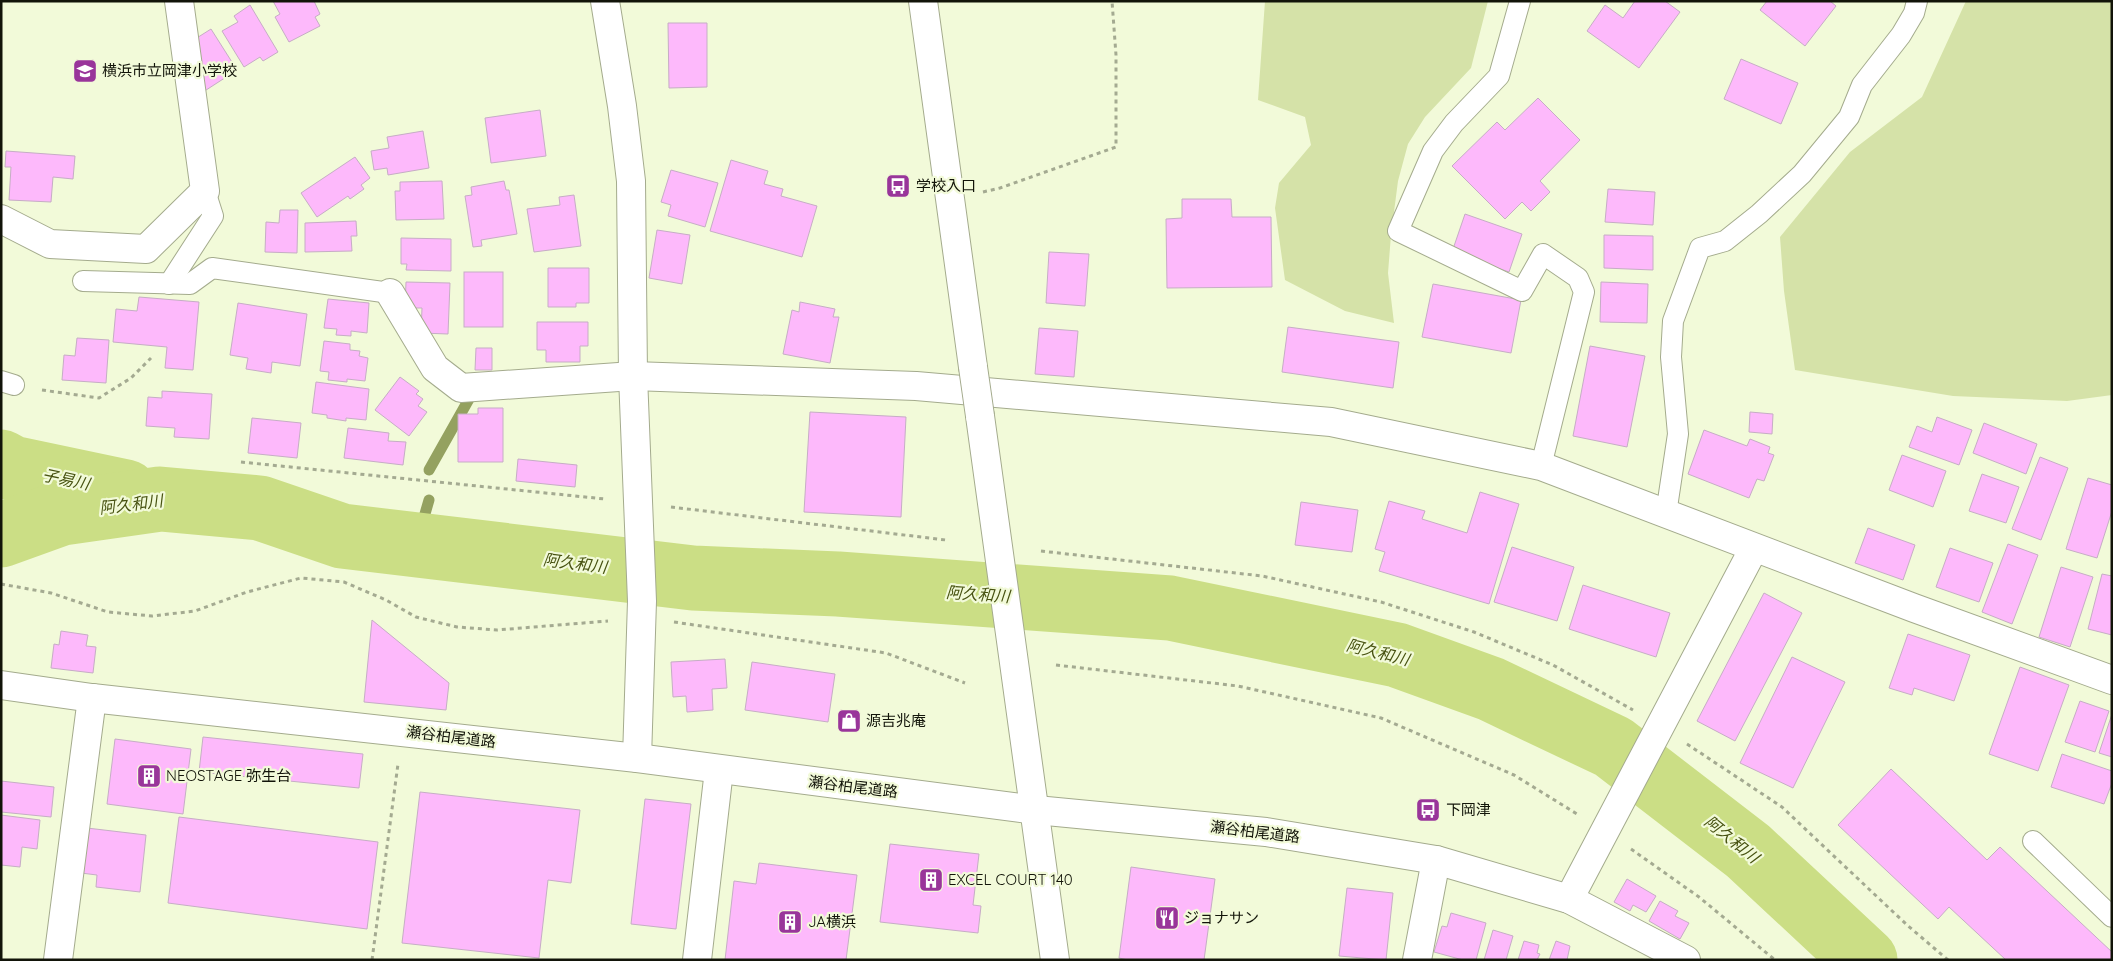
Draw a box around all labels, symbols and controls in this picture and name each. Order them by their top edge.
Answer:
school or university icon: 横浜市立岡津小学校 [72,58,98,84]
place label: 横浜市立岡津小学校 [102,61,237,80]
bus stop icon: 学校入口 [885,173,911,199]
place label: 学校入口 [916,176,976,195]
water label: 子易川 [40,464,94,494]
water label: 阿久和川 [98,490,166,518]
water label: 阿久和川 [542,549,610,577]
water label: 阿久和川 [945,582,1013,606]
water label: 阿久和川 [1345,635,1413,670]
shop icon: 源吉兆庵 [836,708,862,734]
place label: 源吉兆庵 [866,711,926,730]
street label: 瀬谷柏尾道路 [405,722,497,751]
building icon: NEOSTAGE 弥生台 [136,763,162,789]
place label: NEOSTAGE 弥生台 [166,766,291,785]
street label: 瀬谷柏尾道路 [807,772,899,801]
bus stop icon: 下岡津 [1415,797,1441,823]
place label: 下岡津 [1446,800,1491,819]
water label: 阿久和川 [1701,811,1765,868]
street label: 瀬谷柏尾道路 [1209,817,1301,846]
building icon: EXCEL COURT 140 [918,867,944,893]
place label: EXCEL COURT 140 [948,870,1073,889]
restaurant icon: ジョナサン [1154,905,1180,931]
place label: ジョナサン [1184,908,1259,927]
building icon: JA横浜 [777,909,803,935]
place label: JA横浜 [808,912,856,931]

